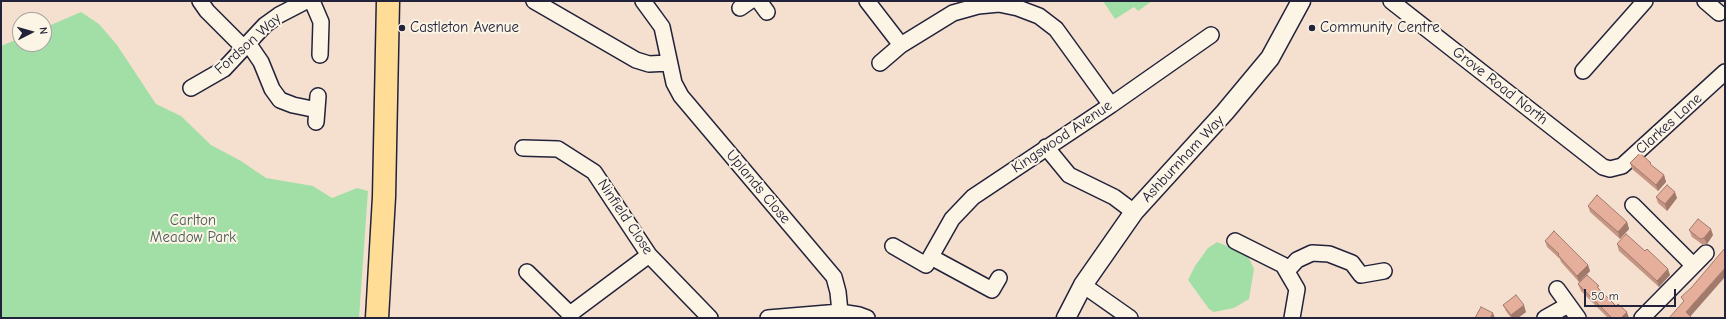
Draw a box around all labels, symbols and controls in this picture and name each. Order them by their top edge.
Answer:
street label: Fordson Way [211,10,285,78]
north arrow [12,12,52,52]
place label: Castleton Avenue [410,19,519,37]
place label: Community Centre [1320,19,1440,37]
marker: Castleton Avenue [397,23,407,33]
marker: Community Centre [1307,23,1317,33]
text: N [37,27,50,35]
street label: Grove Road North [1449,43,1551,129]
street label: Clarkes Lane [1632,90,1706,158]
street label: Kingswood Avenue [1008,97,1116,177]
street label: Ashburnham Way [1138,112,1228,206]
street label: Uplands Close [722,146,794,228]
street label: Ninfield Close [593,176,657,258]
park label: Carlton Meadow Park [150,212,236,247]
scale bar [1586,281,1678,307]
text: 50 m [1591,289,1619,303]

